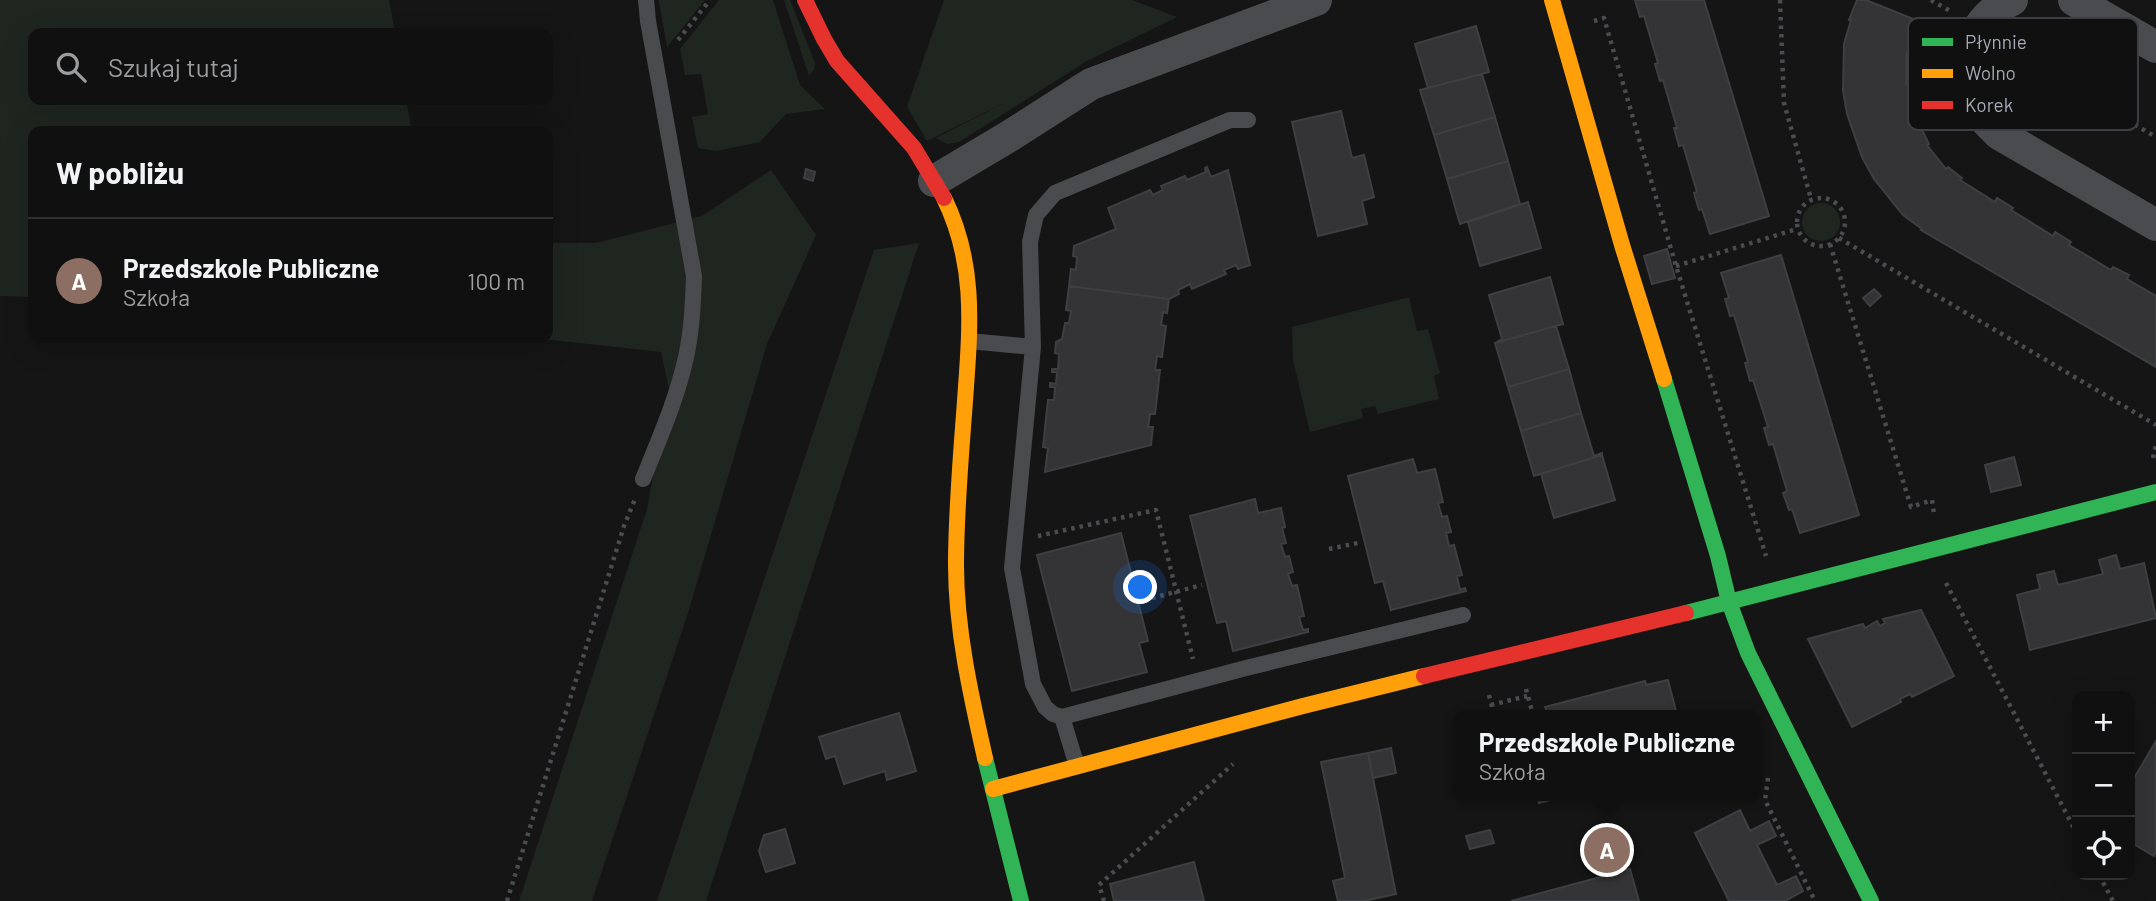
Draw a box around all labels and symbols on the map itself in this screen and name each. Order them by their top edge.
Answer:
legend [1908,18,2138,130]
text: Płynnie [1965,30,2027,53]
text: Wolno [1965,61,2016,84]
text: Korek [1965,93,2013,116]
your location [1123,570,1157,604]
pin: A [1584,824,1630,876]

